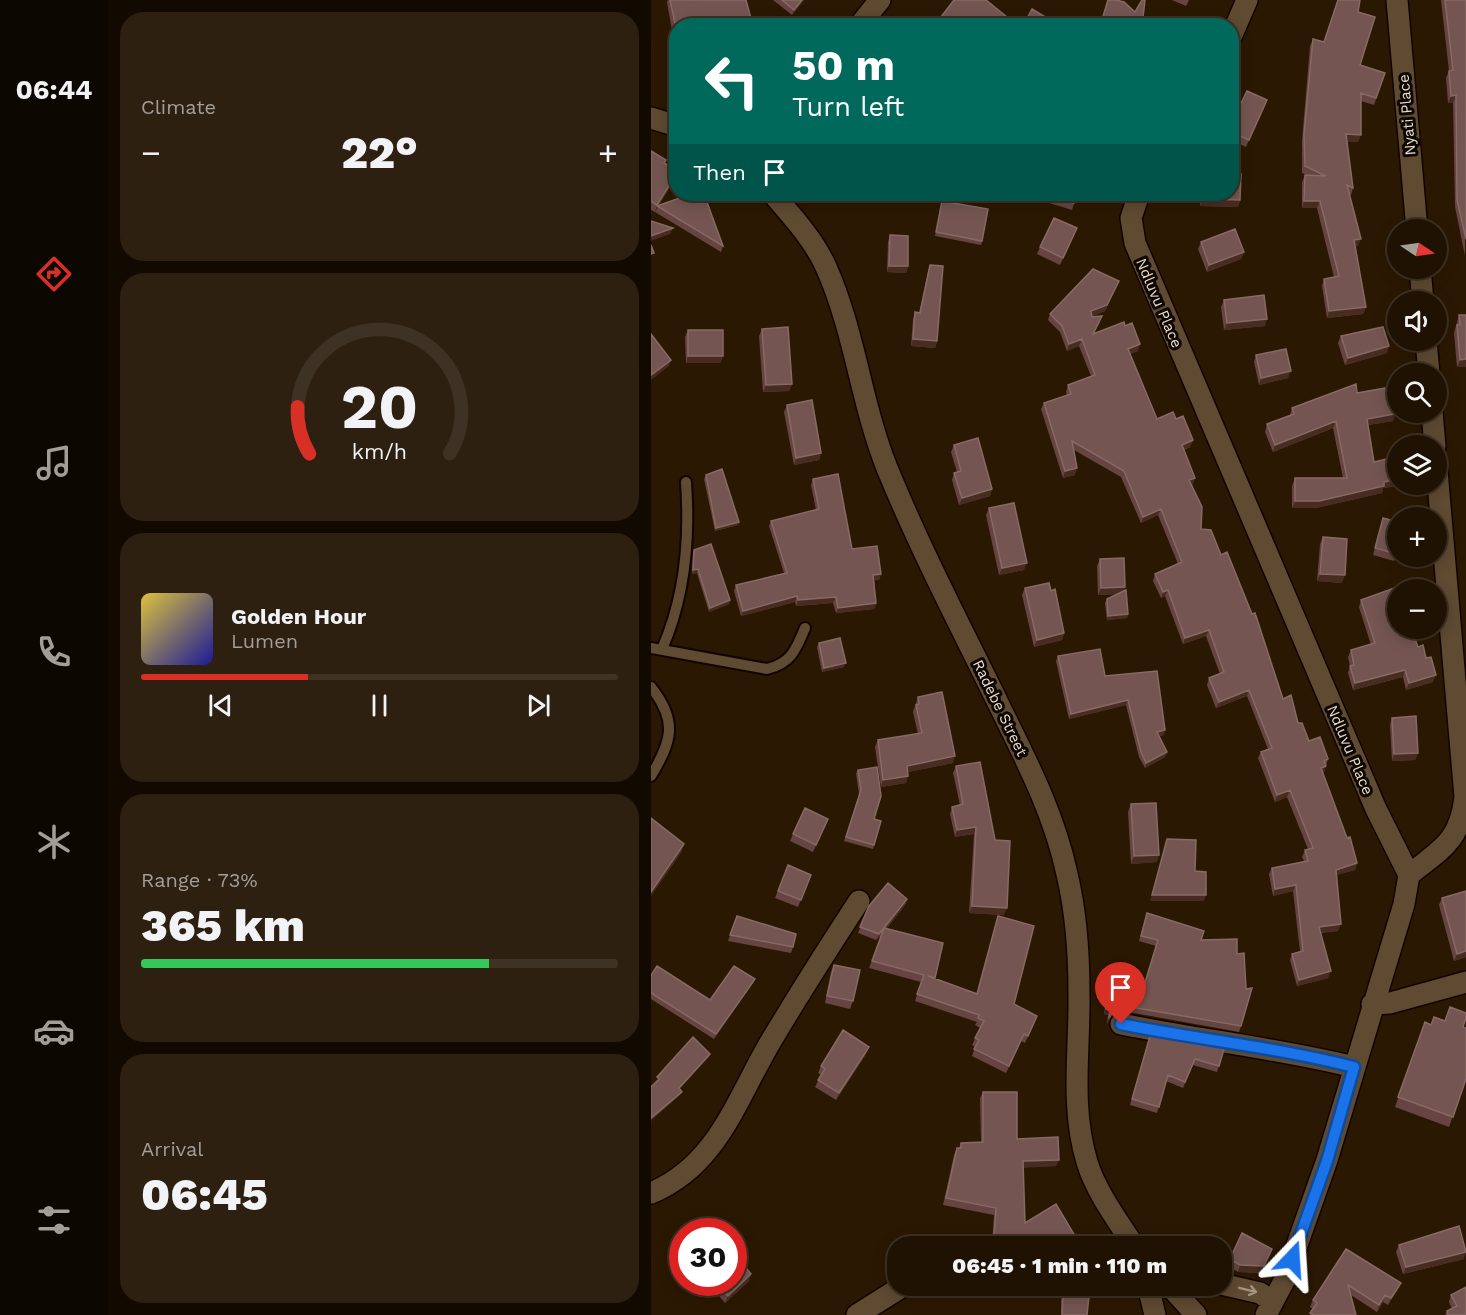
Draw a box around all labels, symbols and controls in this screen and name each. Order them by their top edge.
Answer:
text: 50 m [792,41,895,90]
icon: left [693,42,771,120]
text: 06:44 [15,74,93,106]
street label: Nyati Place [1394,74,1420,156]
text: Turn left [792,91,904,123]
text: Climate [141,95,216,119]
text: 22° [341,126,418,179]
text: − [141,133,161,172]
text: + [598,133,618,172]
icon: arrive [758,156,791,189]
text: Then [693,160,746,185]
north arrow [1387,219,1447,279]
map controls [1387,219,1447,639]
icon: directions [33,253,75,295]
street label: Ndluvu Place [1132,255,1186,351]
button: sound [1387,291,1447,351]
button: search [1387,363,1447,423]
text: 20 [341,370,418,443]
button: layers [1387,435,1447,495]
text: km/h [352,439,407,464]
icon: music [33,442,75,484]
button: + [1387,507,1447,567]
button: − [1387,579,1447,639]
text: Golden Hour [231,604,366,629]
text: Lumen [231,629,298,653]
icon: phone [33,631,75,673]
street label: Radebe Street [969,657,1031,760]
icon: previous [204,689,237,722]
icon: pause [363,689,396,722]
icon: next [522,689,555,722]
street label: Ndluvu Place [1323,702,1377,798]
icon: climate [33,821,75,863]
text: Range · 73% [141,868,258,892]
text: 365 km [141,899,305,952]
pin [1095,962,1146,1024]
icon: arrive [1104,971,1137,1004]
icon: car [33,1010,75,1052]
text: Arrival [141,1137,203,1161]
text: 06:45 [141,1168,268,1221]
icon: filters [33,1199,75,1241]
speed limit sign: 30 [669,1218,747,1296]
position arrow [1260,1227,1324,1291]
text: 06:45 · 1 min · 110 m [952,1253,1167,1278]
one-way arrow [1238,1285,1257,1297]

